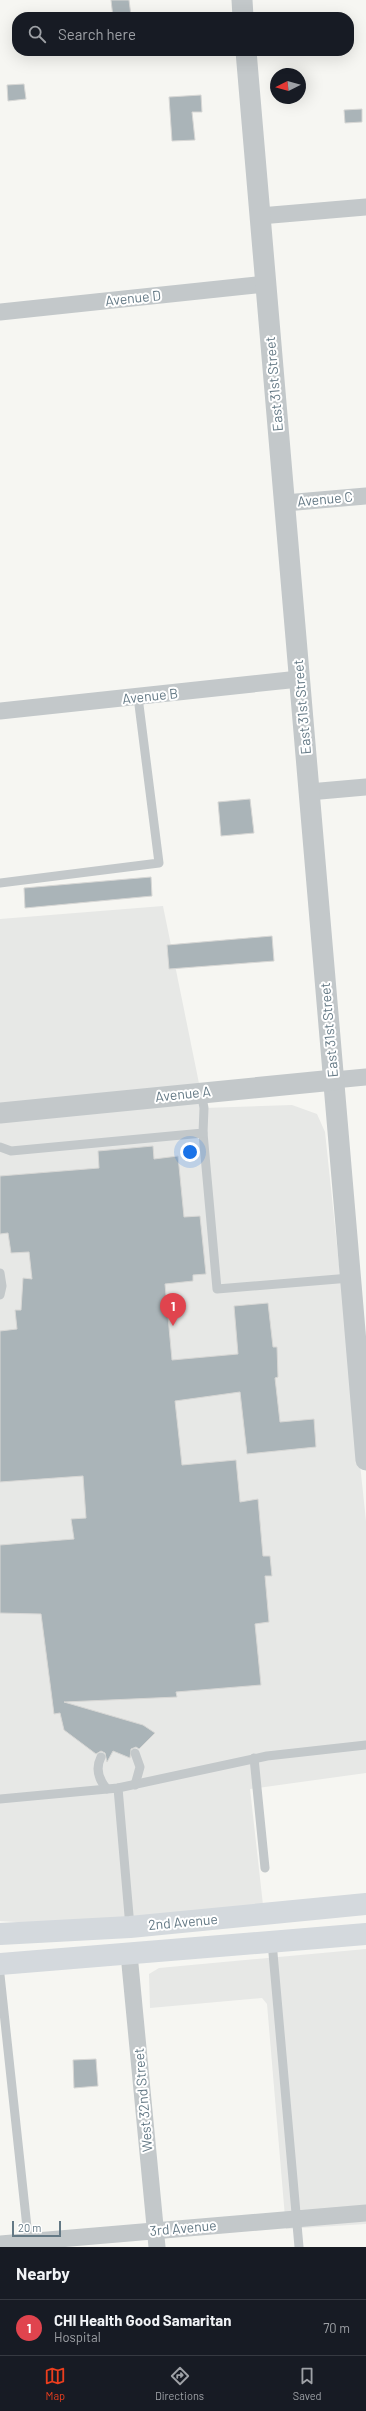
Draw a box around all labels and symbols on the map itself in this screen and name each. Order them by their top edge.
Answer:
north arrow [270,68,306,104]
street label: Avenue D [104,286,162,309]
street label: East 31st Street [261,336,286,432]
street label: Avenue C [296,488,353,509]
street label: East 31st Street [289,659,314,755]
street label: Avenue B [121,684,179,707]
street label: East 31st Street [316,982,341,1078]
street label: Avenue A [154,1082,212,1105]
your location [180,1142,200,1162]
pin: 1 [160,1293,186,1326]
street label: 2nd Avenue [147,1910,219,1933]
street label: West 32nd Street [129,2047,156,2153]
street label: 3rd Avenue [149,2216,217,2239]
scale bar [12,2219,61,2238]

